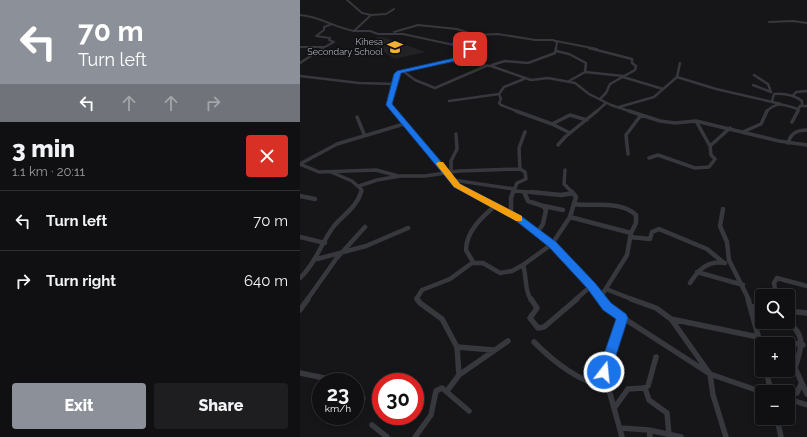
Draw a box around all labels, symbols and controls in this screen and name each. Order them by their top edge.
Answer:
text: 70 m [78,15,144,48]
icon: left [12,16,64,68]
pin [453,32,487,66]
place label: Kihesa Secondary School [307,37,384,57]
school or university icon: Kihesa Secondary School [386,38,404,56]
icon: arrive [459,38,481,60]
text: Turn left [78,49,147,70]
icon: left [76,92,98,114]
icon: ahead [118,92,140,114]
icon: ahead [160,92,182,114]
icon: right [202,92,224,114]
text: 3 min [12,134,75,163]
button: close [246,135,288,177]
text: 1.1 km · 20:11 [12,164,85,179]
icon: left [12,210,34,232]
text: Turn left [46,212,107,230]
text: 70 m [253,212,288,230]
icon: right [12,270,34,292]
text: Turn right [46,272,116,290]
text: 640 m [244,272,288,290]
map controls [755,289,795,425]
button: search [755,289,795,329]
button: + [755,337,795,377]
position arrow [583,351,625,393]
speed limit sign: 30 [372,373,424,425]
text: 23 [327,382,349,406]
button: Exit [12,383,146,429]
button: Share [154,383,288,429]
button: − [755,385,795,425]
text: km/h [325,403,351,414]

